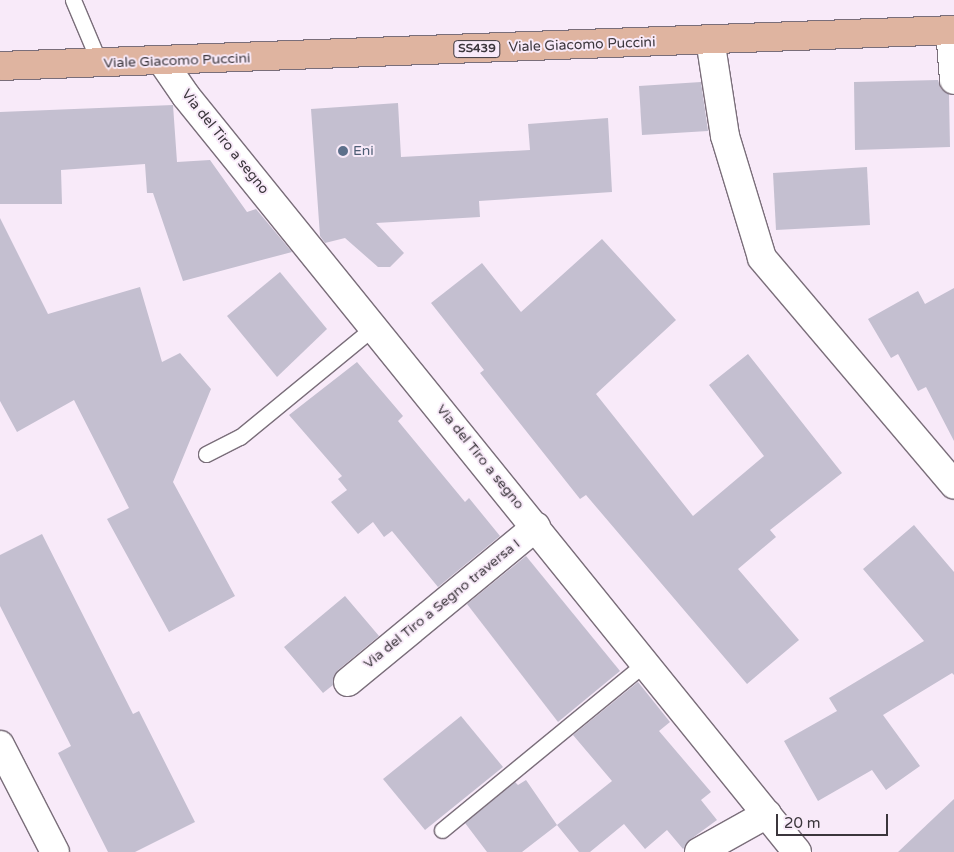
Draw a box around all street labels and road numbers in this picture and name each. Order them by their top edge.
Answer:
street label: Viale Giacomo Puccini [508,34,656,56]
road number: SS439 [453,40,501,59]
street label: Viale Giacomo Puccini [103,50,251,72]
street label: Via del Tiro a segno [178,86,272,198]
street label: Via del Tiro a segno [433,401,527,513]
street label: Via del Tiro a Segno traversa I [360,536,524,672]

